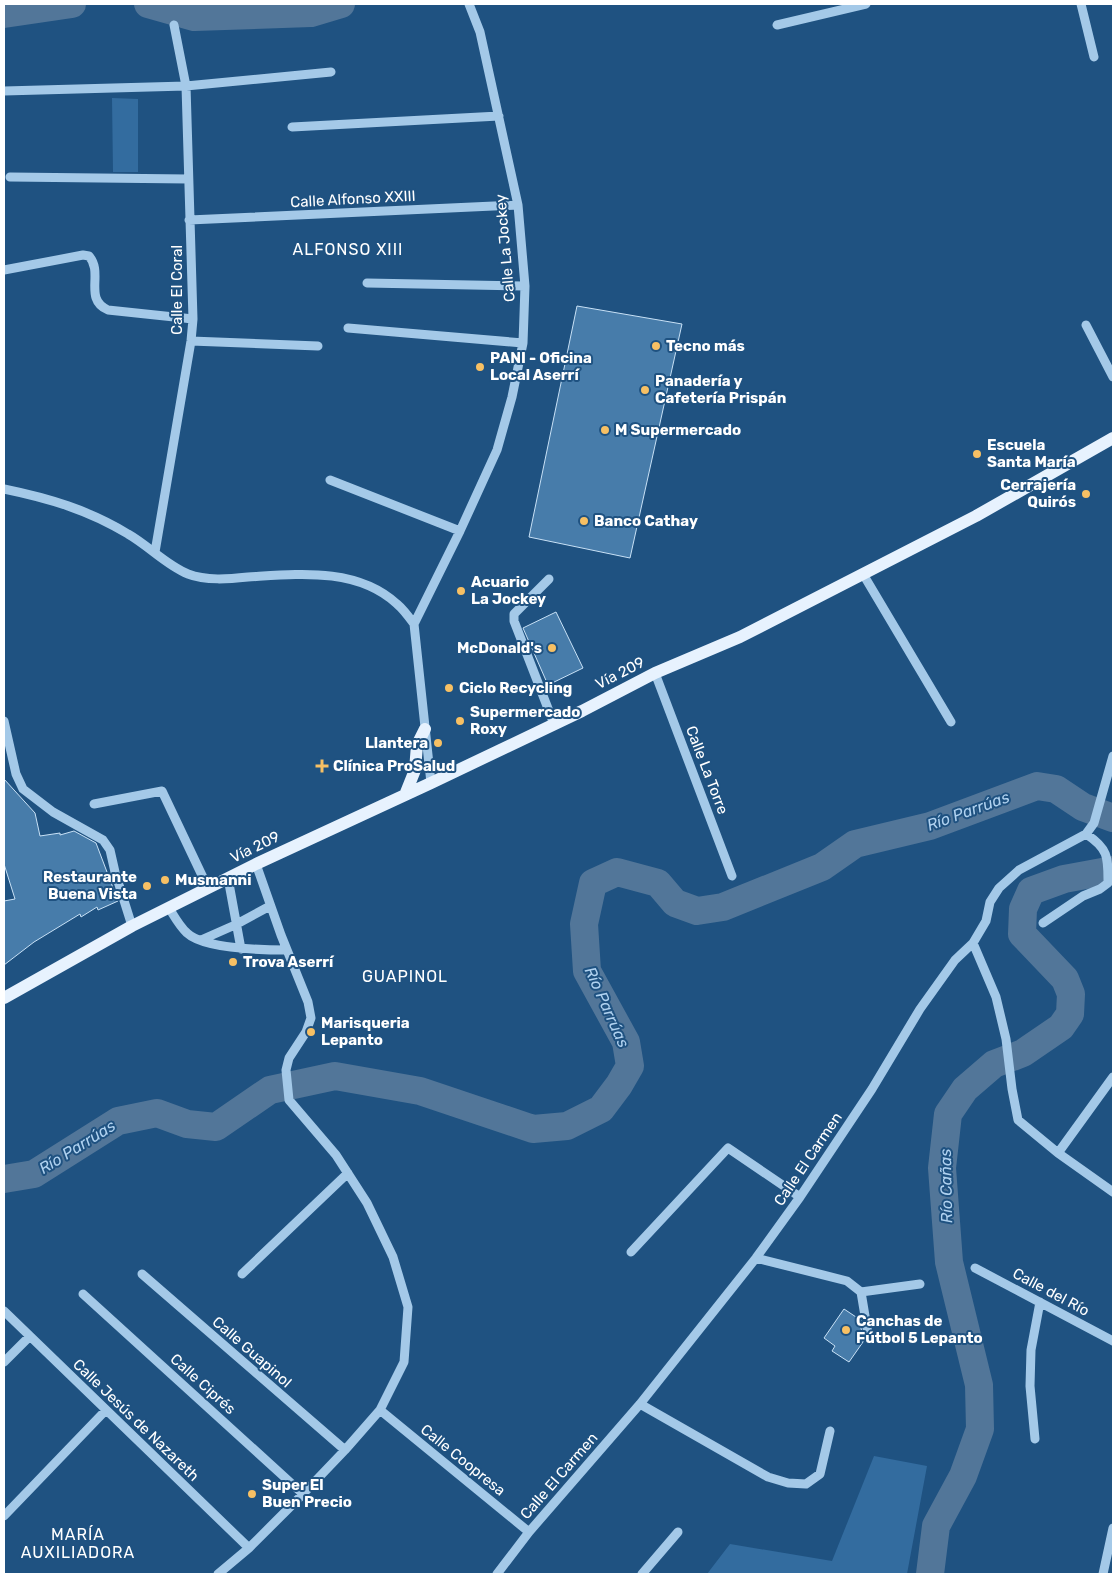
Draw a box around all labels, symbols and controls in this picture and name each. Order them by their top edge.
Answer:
street label: Calle Alfonso XXIII [290,187,416,211]
street label: Calle La Jockey [491,193,519,303]
district label: ALFONSO XIII [293,240,403,259]
street label: Calle El Coral [168,245,186,335]
place label: Tecno más [666,337,745,355]
marker: Tecno más [650,340,662,352]
place label: PANI - Oficina Local Aserrí [490,349,592,384]
marker: PANI - Oficina Local Aserrí [474,361,486,373]
place label: Panadería y Cafetería Prispán [655,372,786,407]
marker: Panadería y Cafetería Prispán [639,384,651,396]
place label: M Supermercado [615,421,741,439]
marker: M Supermercado [599,424,611,436]
place label: Escuela Santa María [987,436,1076,471]
marker: Escuela Santa María [971,448,983,460]
place label: Cerrajería Quirós [1000,476,1076,511]
marker: Cerrajería Quirós [1080,488,1092,500]
place label: Banco Cathay [594,512,698,530]
marker: Banco Cathay [578,515,590,527]
place label: Acuario La Jockey [471,573,546,608]
marker: Acuario La Jockey [455,585,467,597]
place label: McDonald's [457,639,542,657]
marker: McDonald's [546,642,558,654]
street label: Vía 209 [592,653,648,693]
place label: Ciclo Recycling [459,679,572,697]
marker: Ciclo Recycling [443,682,455,694]
place label: Supermercado Roxy [470,703,580,738]
marker: Supermercado Roxy [454,715,466,727]
street label: Calle La Torre [682,723,732,817]
place label: Llantera [365,734,428,752]
marker: Llantera [432,737,444,749]
place label: Clínica ProSalud [333,757,455,775]
marker: Clínica ProSalud [315,759,329,773]
water label: Río Parrúas [924,787,1012,835]
street label: Vía 209 [227,827,283,867]
place label: Restaurante Buena Vista [43,868,137,903]
place label: Musmanni [175,871,252,889]
marker: Musmanni [159,874,171,886]
marker: Restaurante Buena Vista [141,880,153,892]
place label: Trova Aserrí [243,953,335,971]
marker: Trova Aserrí [227,956,239,968]
water label: Río Parrúas [581,964,633,1050]
district label: GUAPINOL [362,967,448,986]
place label: Marisqueria Lepanto [321,1014,410,1049]
marker: Marisqueria Lepanto [305,1026,317,1038]
street label: Calle El Carmen [770,1109,846,1209]
water label: Río Parrúas [35,1116,119,1178]
water label: Río Cañas [936,1148,956,1224]
street label: Calle del Río [1010,1264,1092,1320]
place label: Canchas de Fútbol 5 Lepanto [856,1312,983,1347]
street label: Calle Guapinol [209,1313,295,1391]
marker: Canchas de Fútbol 5 Lepanto [840,1324,852,1336]
street label: Calle Ciprés [167,1350,240,1418]
street label: Calle Jesús de Nazareth [69,1355,203,1485]
street label: Calle Coopresa [417,1420,509,1500]
street label: Calle El Carmen [517,1429,601,1523]
place label: Super El Buen Precio [262,1476,352,1511]
marker: Super El Buen Precio [246,1488,258,1500]
district label: MARÍA AUXILIADORA [21,1525,135,1562]

